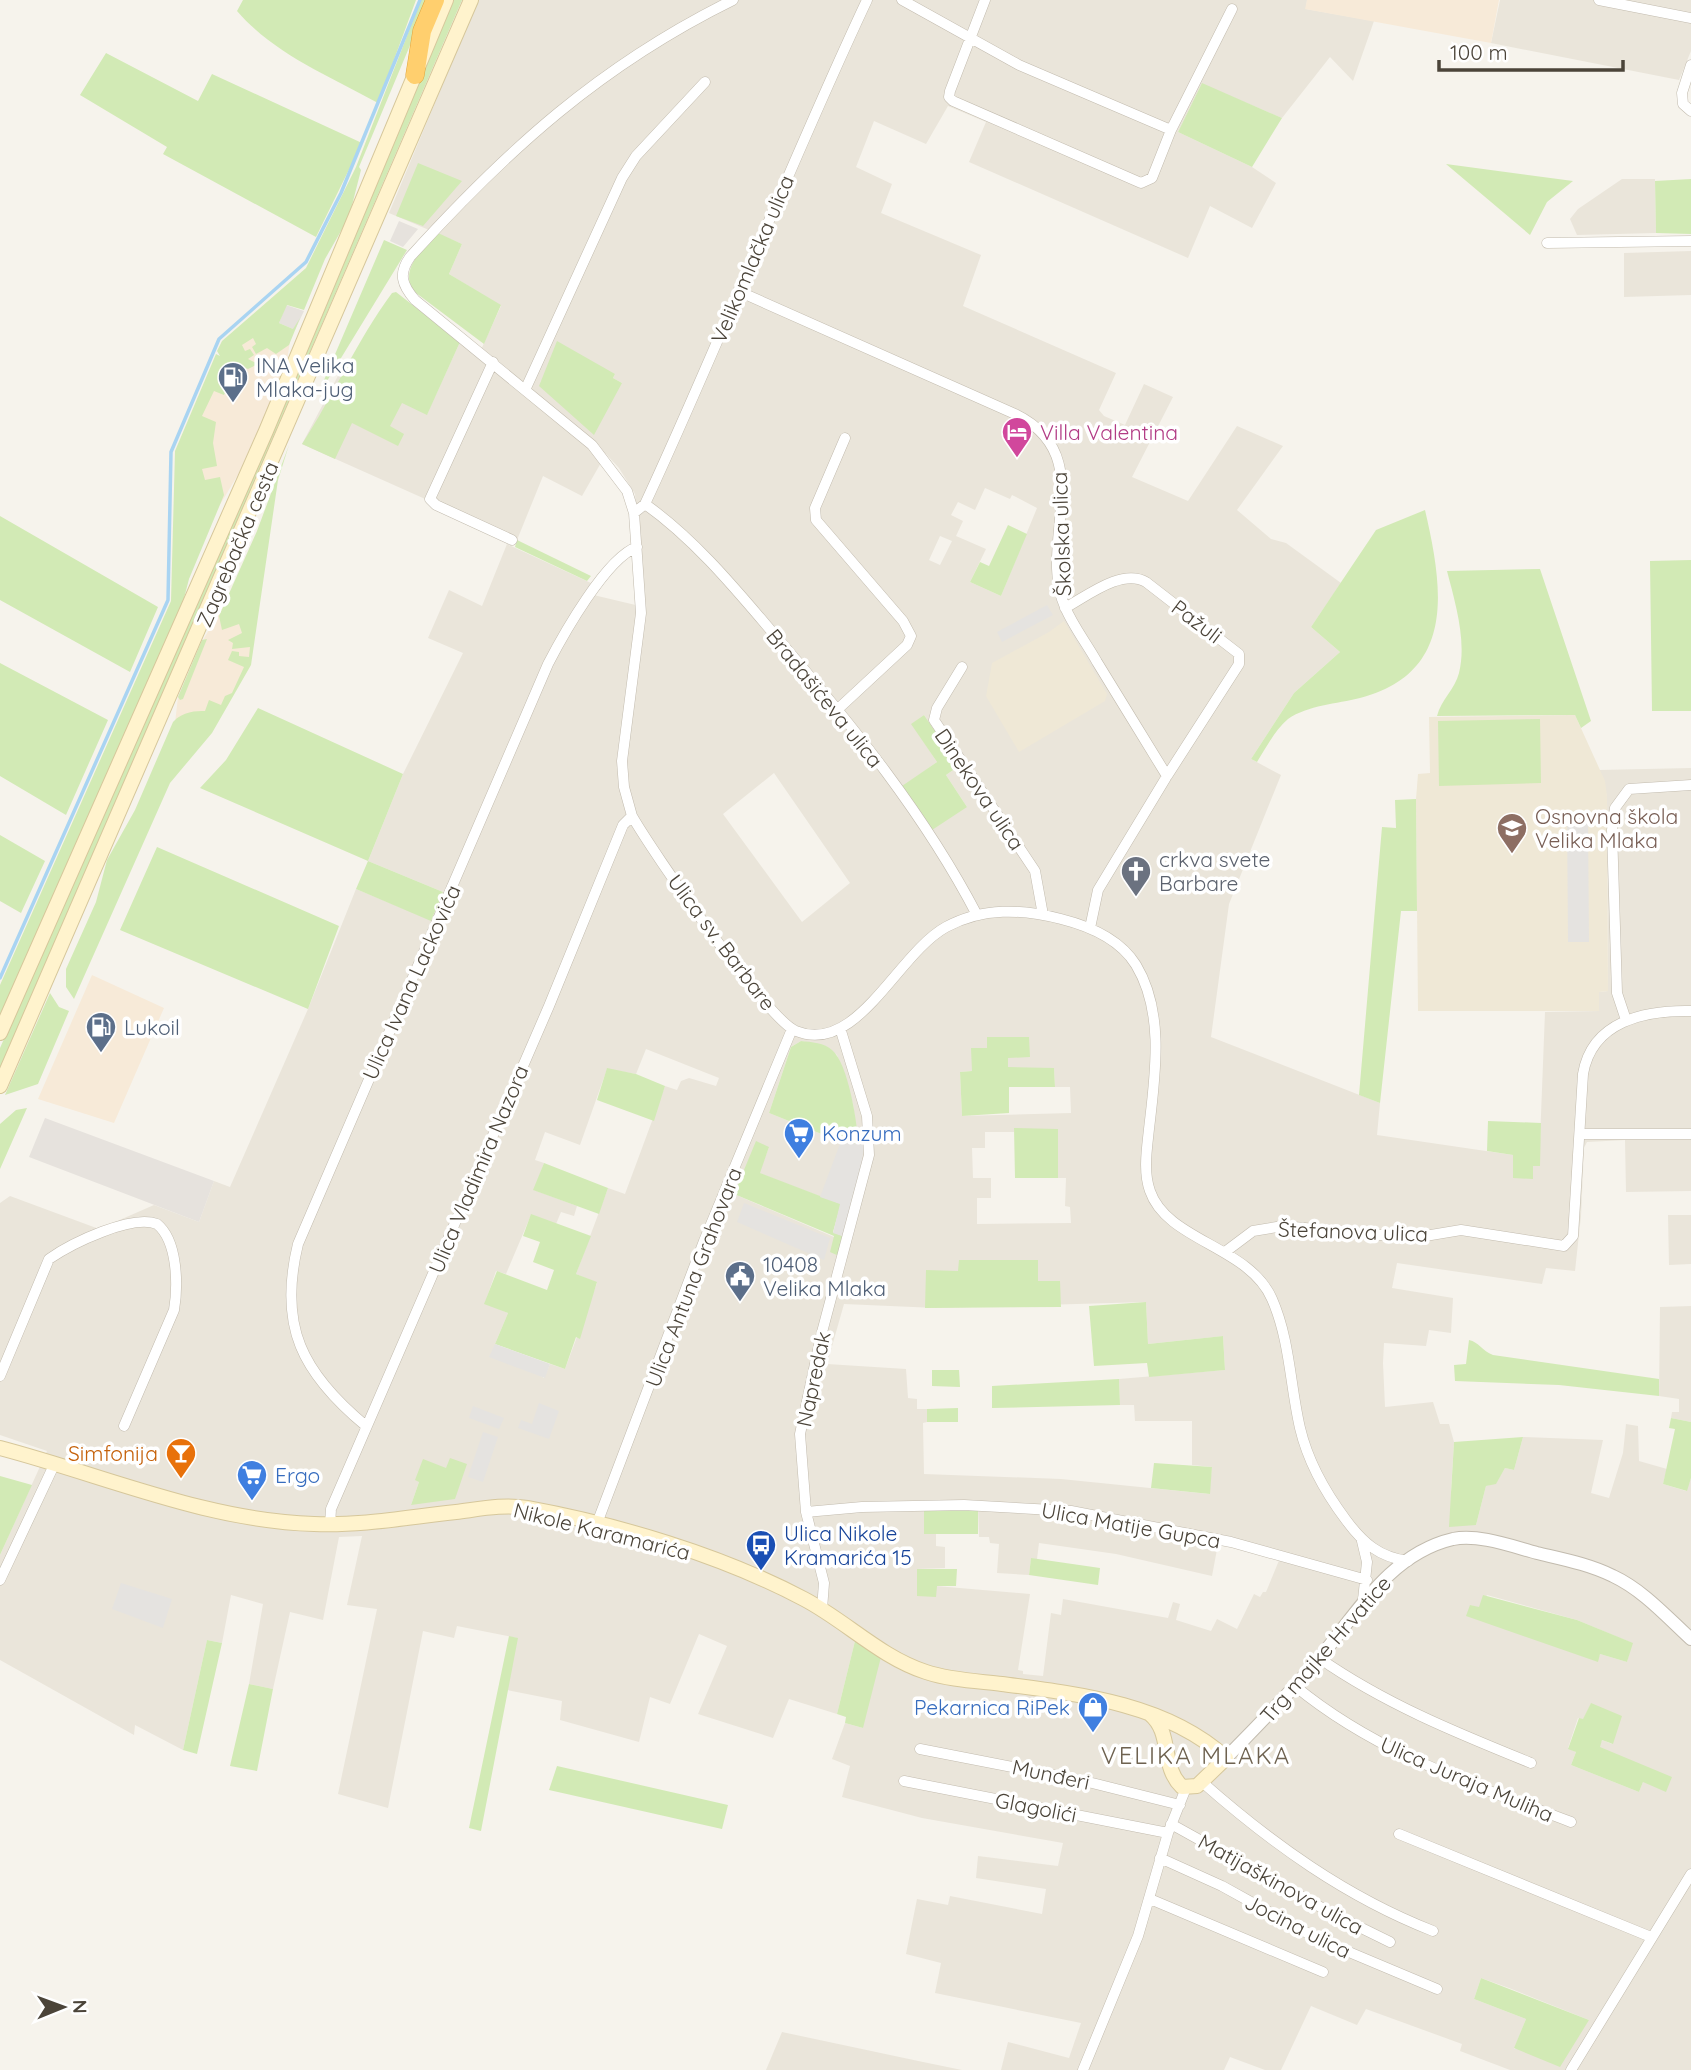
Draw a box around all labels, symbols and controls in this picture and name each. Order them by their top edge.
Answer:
scale bar [1439,28,1623,72]
text: 100 m [1450,39,1508,65]
street label: Velikomlačka ulica [705,171,799,347]
place label: INA Velika Mlaka-jug [256,352,354,402]
fuel station icon: INA Velika Mlaka-jug [216,360,250,404]
hotel icon: Villa Valentina [1000,415,1034,459]
place label: Villa Valentina [1040,419,1178,445]
street label: Zagrebačka cesta [190,457,284,631]
street label: Školska ulica [1046,471,1076,597]
street label: Pažuli [1167,594,1227,648]
street label: Bradašićeva ulica [761,623,889,773]
street label: Dinekova ulica [930,723,1030,855]
place label: Osnovna škola Velika Mlaka [1535,803,1678,853]
school or university icon: Osnovna škola Velika Mlaka [1495,811,1529,855]
place label: crkva svete Barbare [1159,846,1270,896]
church icon: crkva svete Barbare [1119,854,1153,898]
street label: Ulica sv. Barbare [662,869,782,1015]
street label: Ulica Ivana Lackovića [356,881,466,1083]
fuel station icon: Lukoil [84,1010,118,1054]
place label: Lukoil [124,1014,180,1040]
street label: Ulica Vladimira Nazora [422,1061,534,1277]
supermarket icon: Konzum [782,1116,816,1160]
place label: Konzum [822,1120,902,1146]
street label: Ulica Antuna Grahovara [639,1164,747,1390]
street label: Štefanova ulica [1278,1215,1428,1247]
place label: 10408 Velika Mlaka [763,1251,886,1301]
public building icon: 10408 Velika Mlaka [723,1259,757,1303]
street label: Napredak [790,1329,836,1429]
bar icon: Simfonija [164,1436,198,1480]
place label: Simfonija [68,1440,158,1466]
supermarket icon: Ergo [235,1458,269,1502]
place label: Ergo [275,1462,320,1488]
street label: Nikole Karamarića [511,1496,693,1566]
street label: Ulica Matije Gupca [1039,1496,1223,1554]
place label: Ulica Nikole Kramarića 15 [784,1520,912,1570]
bus stop icon: Ulica Nikole Kramarića 15 [744,1528,778,1572]
street label: Trg majke Hrvatice [1254,1570,1396,1728]
shop icon: Pekarnica RiPek [1076,1690,1110,1734]
place label: Pekarnica RiPek [914,1694,1070,1720]
street label: Ulica Juraja Muliha [1377,1731,1557,1827]
district label: VELIKA MLAKA [1101,1740,1291,1770]
street label: Munđeri [1010,1753,1092,1795]
street label: Glagolići [993,1786,1079,1828]
street label: Matijaškinova ulica [1194,1828,1368,1940]
street label: Jocina ulica [1241,1888,1355,1964]
north arrow [28,1972,98,2042]
text: N [68,2000,92,2014]

